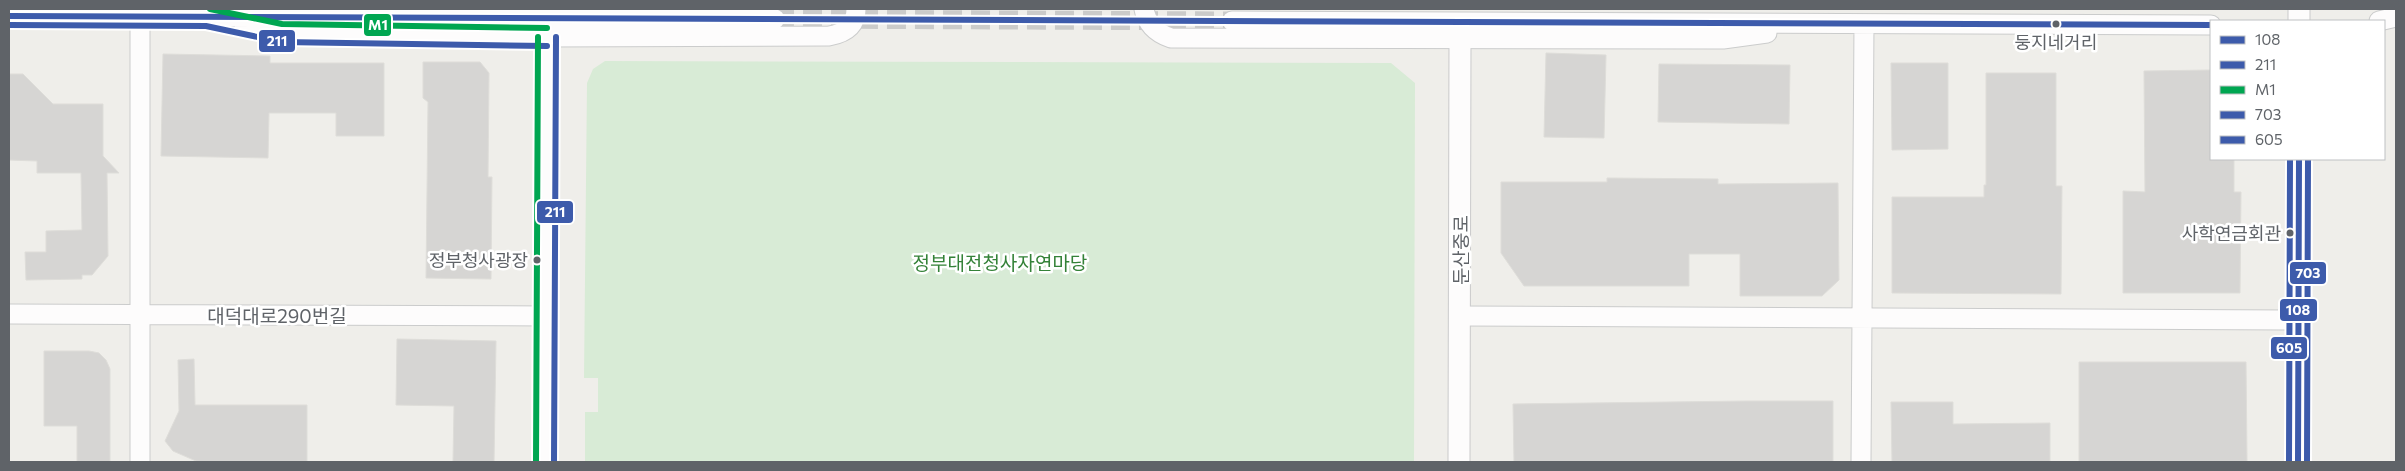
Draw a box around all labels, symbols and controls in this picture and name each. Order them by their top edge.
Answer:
line badge: M1 [363,13,392,37]
text: M1 [368,16,388,33]
marker: 둥지네거리 [2051,19,2061,29]
legend [2210,20,2385,160]
line badge: 211 [258,29,296,53]
text: 108 [2255,30,2280,48]
place label: 둥지네거리 [2015,31,2097,53]
text: 211 [267,32,287,49]
text: 211 [2255,55,2276,73]
text: M1 [2255,80,2276,98]
text: 703 [2255,105,2281,123]
text: 605 [2255,130,2283,148]
line badge: 211 [536,200,574,224]
text: 211 [545,203,565,220]
street label: 둔산중로 [1449,215,1472,285]
place label: 사학연금회관 [2182,222,2281,244]
marker: 사학연금회관 [2285,228,2295,238]
place label: 정부청사광장 [429,249,528,271]
park label: 정부대전청사자연마당 [913,251,1087,274]
marker: 정부청사광장 [532,255,542,265]
line badge: 703 [2289,261,2327,285]
text: 703 [2296,264,2320,281]
line badge: 108 [2279,298,2318,322]
text: 108 [2286,301,2310,318]
street label: 대덕대로290번길 [207,304,347,327]
line badge: 605 [2270,336,2308,360]
text: 605 [2276,339,2302,356]

